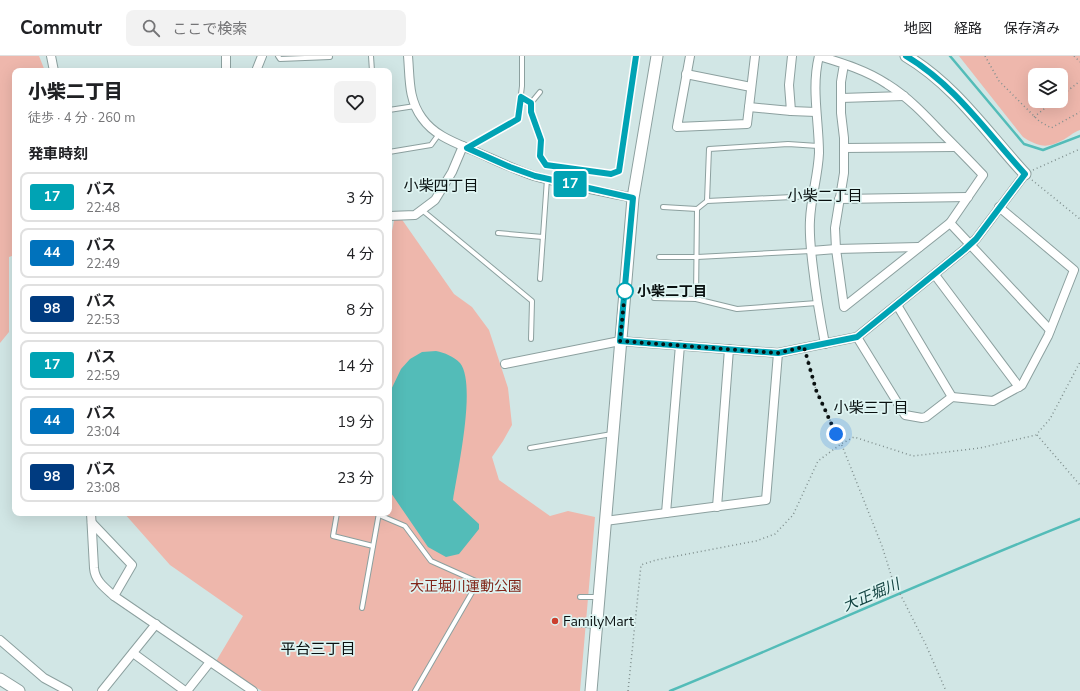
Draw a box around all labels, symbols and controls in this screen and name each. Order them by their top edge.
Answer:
search box [126,10,406,46]
text: Commutr [20,15,102,41]
icon: search [140,17,162,39]
text: ここで検索 [172,19,247,39]
text: 地図 [904,19,932,38]
text: 経路 [954,19,982,38]
text: 保存済み [1004,19,1060,38]
map controls [1028,68,1068,108]
button: layers [1028,68,1068,108]
text: 小柴二丁目 [28,79,123,105]
button: heart [334,81,376,123]
text: 徒歩 · 4 分 · 260 m [28,109,135,127]
text: 発車時刻 [28,144,88,164]
line badge: 17 [552,171,588,197]
text: 17 [562,174,578,193]
district label: 小柴四丁目 [403,176,479,196]
text: バス [86,179,116,199]
district label: 小柴二丁目 [787,186,863,206]
text: 17 [44,187,60,206]
text: 3 分 [346,188,374,208]
text: 22:48 [86,199,120,217]
text: バス [86,235,116,255]
text: 44 [44,243,60,262]
text: 4 分 [346,244,374,264]
text: 22:49 [86,255,120,273]
marker: 小柴二丁目 [616,282,634,300]
place label: 小柴二丁目 [637,282,707,301]
text: バス [86,291,116,311]
text: 98 [44,299,60,318]
text: 8 分 [346,300,374,320]
text: 22:53 [86,311,120,329]
text: バス [86,347,116,367]
text: 17 [44,355,60,374]
text: 14 分 [337,356,374,376]
text: 22:59 [86,367,120,385]
district label: 小柴三丁目 [833,398,909,418]
text: バス [86,403,116,423]
text: 44 [44,411,60,430]
text: 19 分 [337,412,374,432]
text: 23:04 [86,423,120,441]
your location [826,424,846,444]
text: バス [86,459,116,479]
text: 98 [44,467,60,486]
text: 23 分 [337,468,374,488]
text: 23:08 [86,479,120,497]
water label: 大正堀川 [839,573,904,616]
park label: 大正堀川運動公園 [410,577,522,596]
place label: FamilyMart [563,612,634,631]
marker: FamilyMart [550,616,560,626]
district label: 平台三丁目 [280,639,356,659]

